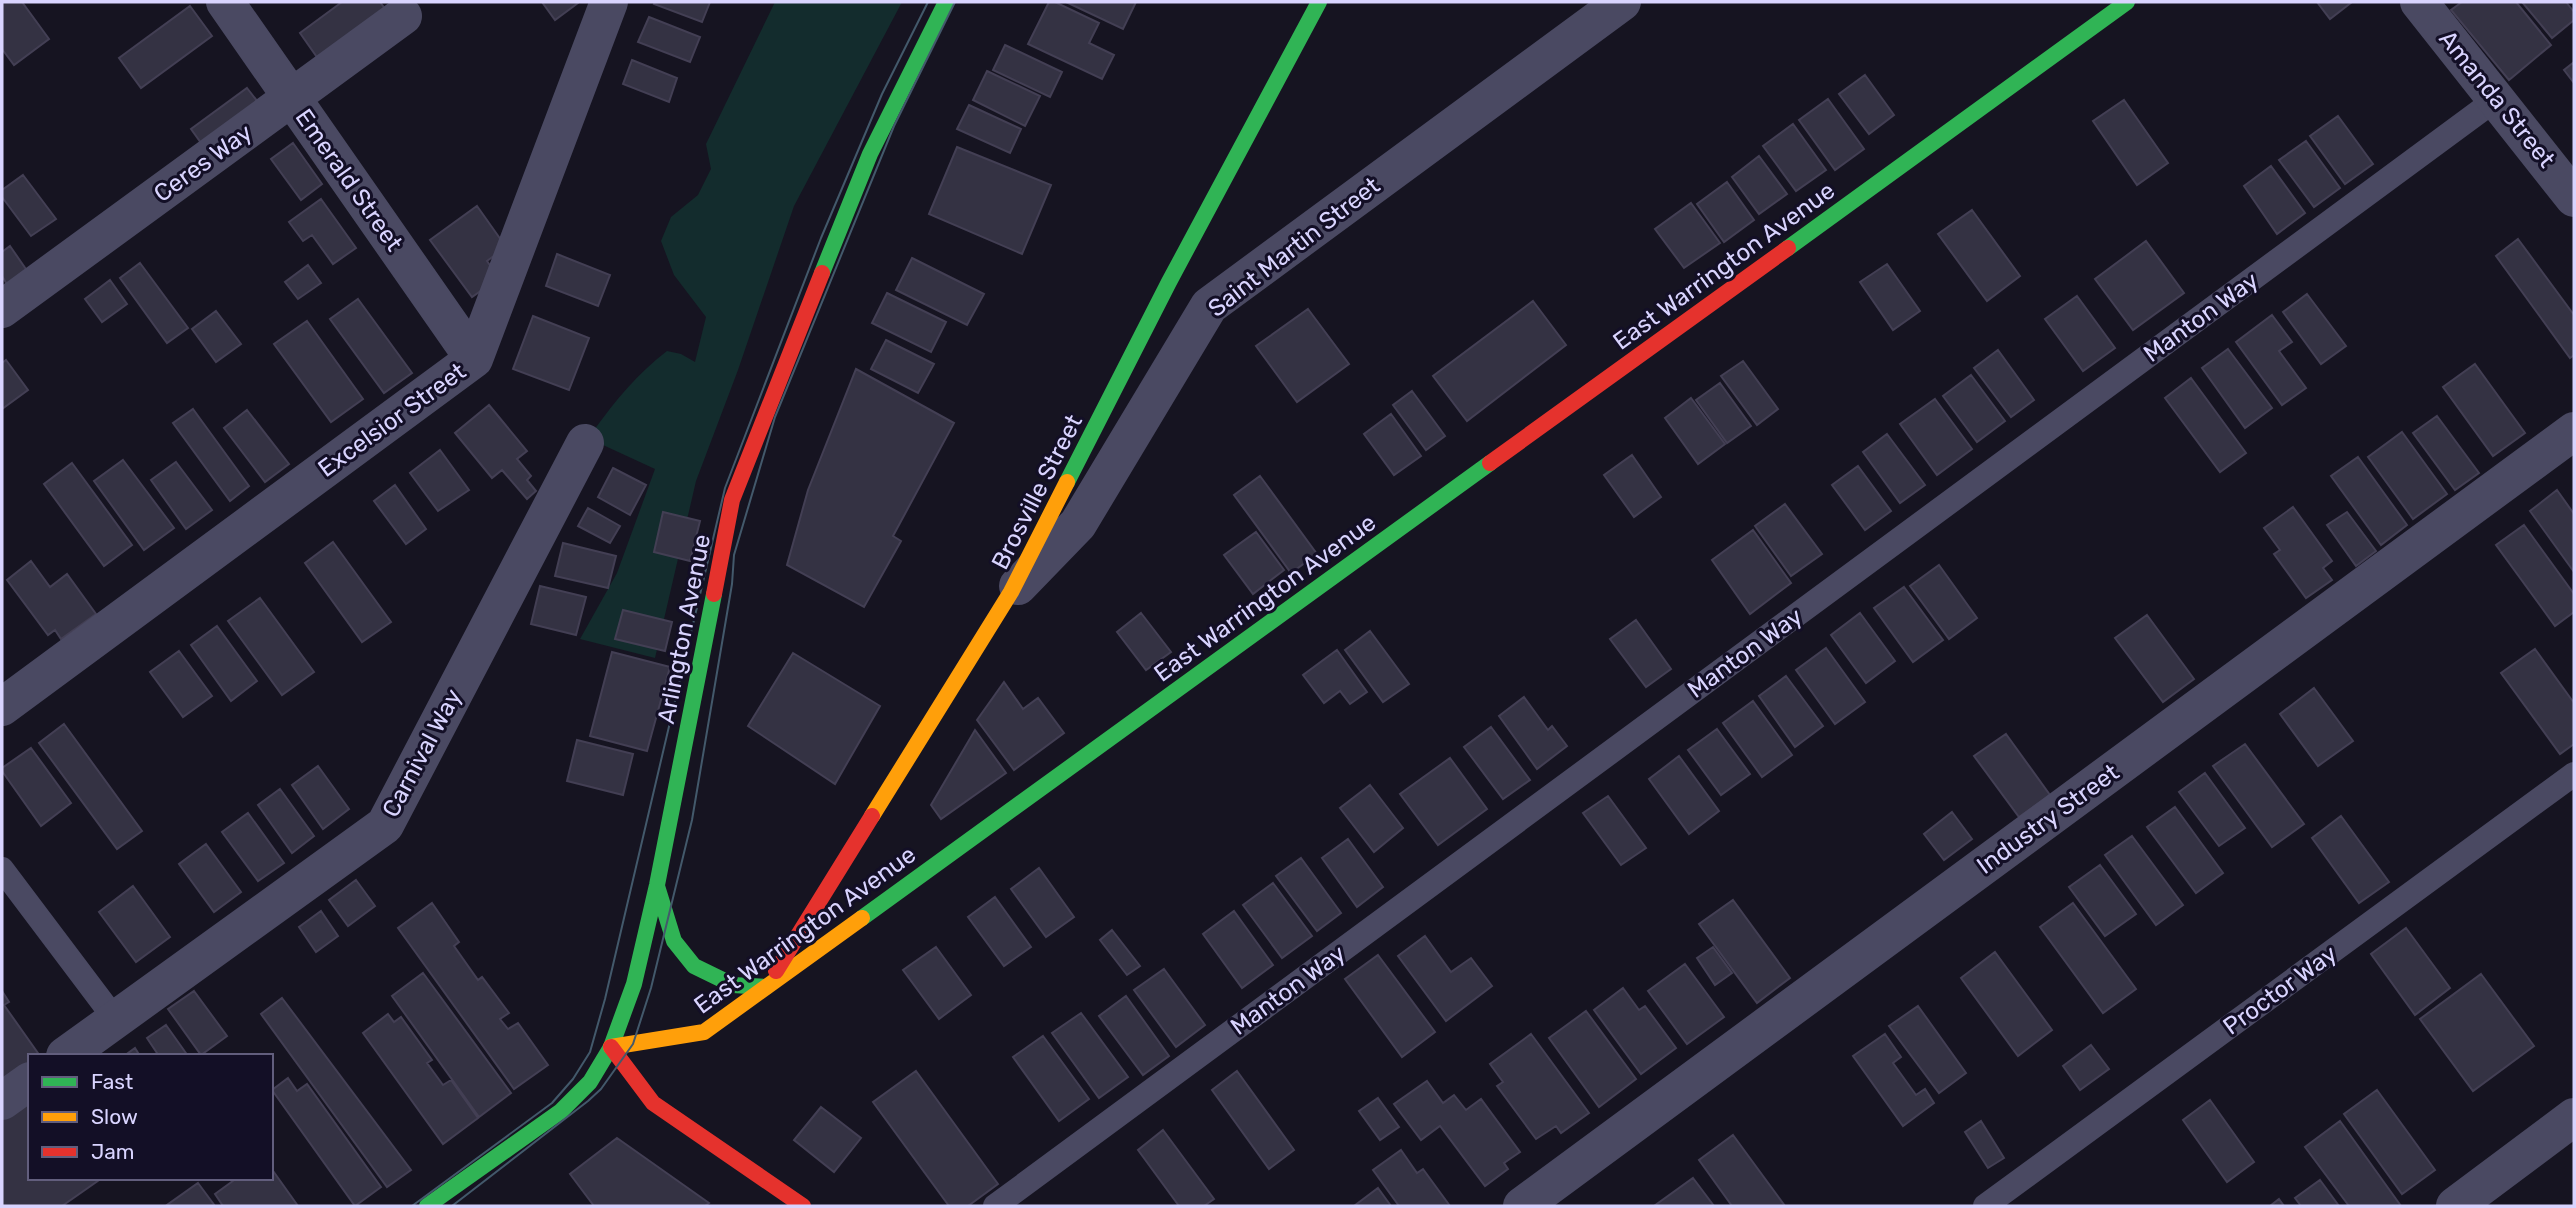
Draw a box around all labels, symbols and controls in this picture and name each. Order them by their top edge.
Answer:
street label: Amanda Street [2433,25,2561,173]
street label: Emerald Street [290,104,408,256]
street label: Ceres Way [148,118,258,208]
street label: Saint Martin Street [1203,171,1385,323]
street label: East Warrington Avenue [1608,176,1840,356]
street label: Manton Way [2138,266,2264,368]
street label: Excelsior Street [313,357,471,483]
street label: Brosville Street [986,410,1088,574]
street label: East Warrington Avenue [1149,508,1381,688]
street label: Arlington Avenue [652,532,716,726]
street label: Manton Way [1682,602,1808,704]
street label: Carnival Way [377,684,467,822]
street label: Industry Street [1972,758,2124,880]
street label: East Warrington Avenue [689,840,921,1020]
street label: Manton Way [1225,939,1351,1041]
street label: Proctor Way [2218,939,2342,1041]
legend [28,1054,273,1180]
text: Fast [91,1069,133,1094]
text: Slow [91,1104,138,1129]
text: Jam [91,1139,135,1164]

